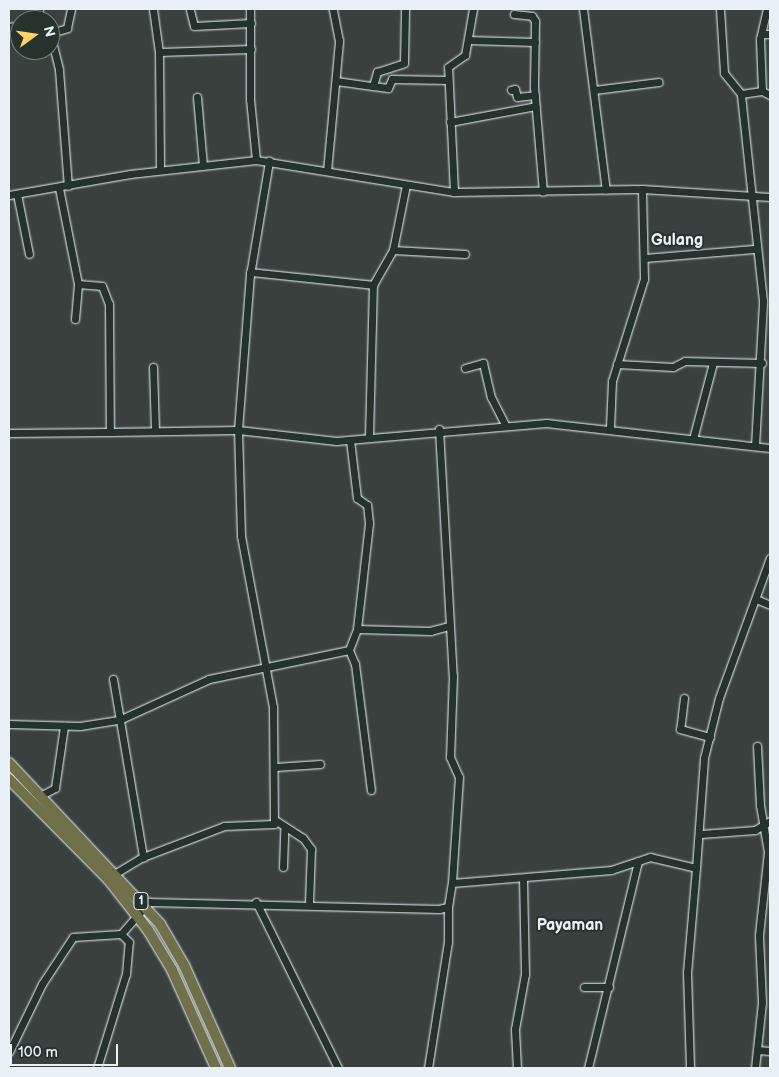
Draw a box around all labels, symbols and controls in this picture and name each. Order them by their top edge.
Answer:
north arrow [10,10,60,60]
text: N [40,24,59,39]
district label: Gulang [651,231,703,251]
road number: 1 [132,891,150,910]
district label: Payaman [537,916,603,936]
scale bar [12,1034,120,1066]
text: 100 m [18,1043,58,1062]

